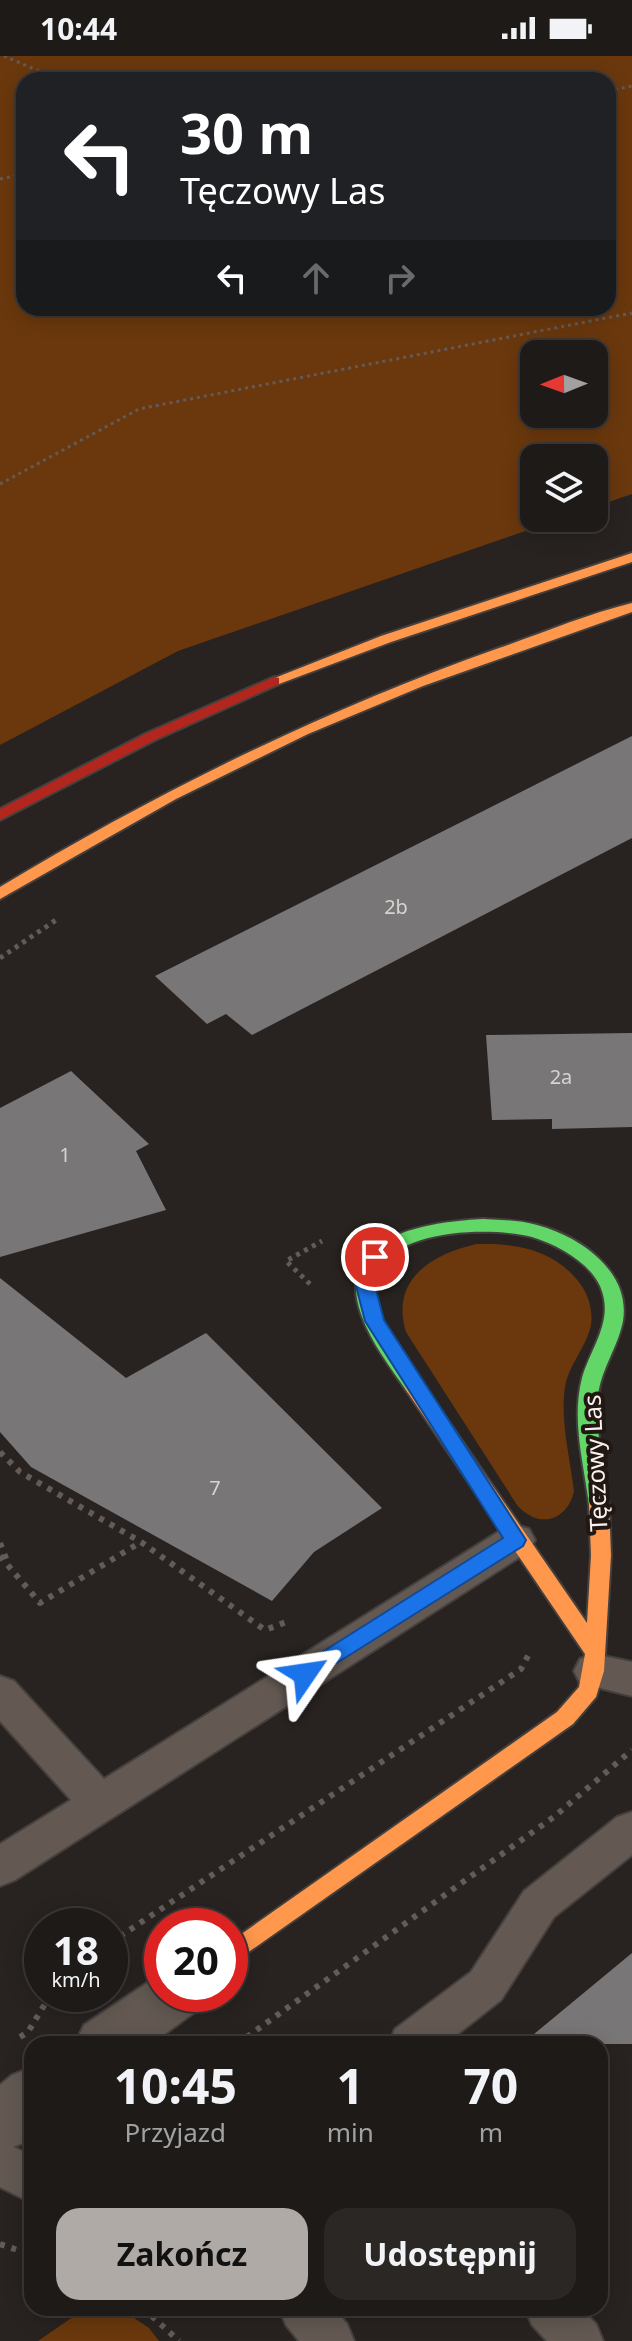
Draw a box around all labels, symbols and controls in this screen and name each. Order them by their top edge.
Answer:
text: 10:44 [40,8,117,49]
text: 30 m [180,94,313,170]
icon: left [48,104,152,208]
text: Tęczowy Las [180,166,385,215]
icon: left [210,256,254,300]
icon: ahead [294,256,338,300]
icon: right [378,256,422,300]
north arrow [520,340,608,428]
map controls [520,340,608,532]
button: layers [520,444,608,532]
house number: 2b [384,893,408,920]
house number: 2a [550,1063,572,1090]
house number: 1 [59,1141,71,1168]
pin [341,1223,409,1291]
icon: arrive [353,1235,397,1279]
street label: Tęczowy Las [574,1394,615,1532]
house number: 7 [209,1474,221,1501]
position arrow [263,1632,347,1716]
speed limit sign: 20 [144,1908,248,2012]
text: 18 [53,1922,99,1977]
text: km/h [51,1966,101,1993]
text: 10:45 [114,2053,237,2118]
text: 1 [336,2053,364,2118]
text: 70 [463,2053,518,2118]
text: Przyjazd [125,2114,226,2150]
text: min [327,2114,374,2150]
text: m [479,2114,503,2150]
button: Zakończ [56,2208,308,2300]
button: Udostępnij [324,2208,576,2300]

